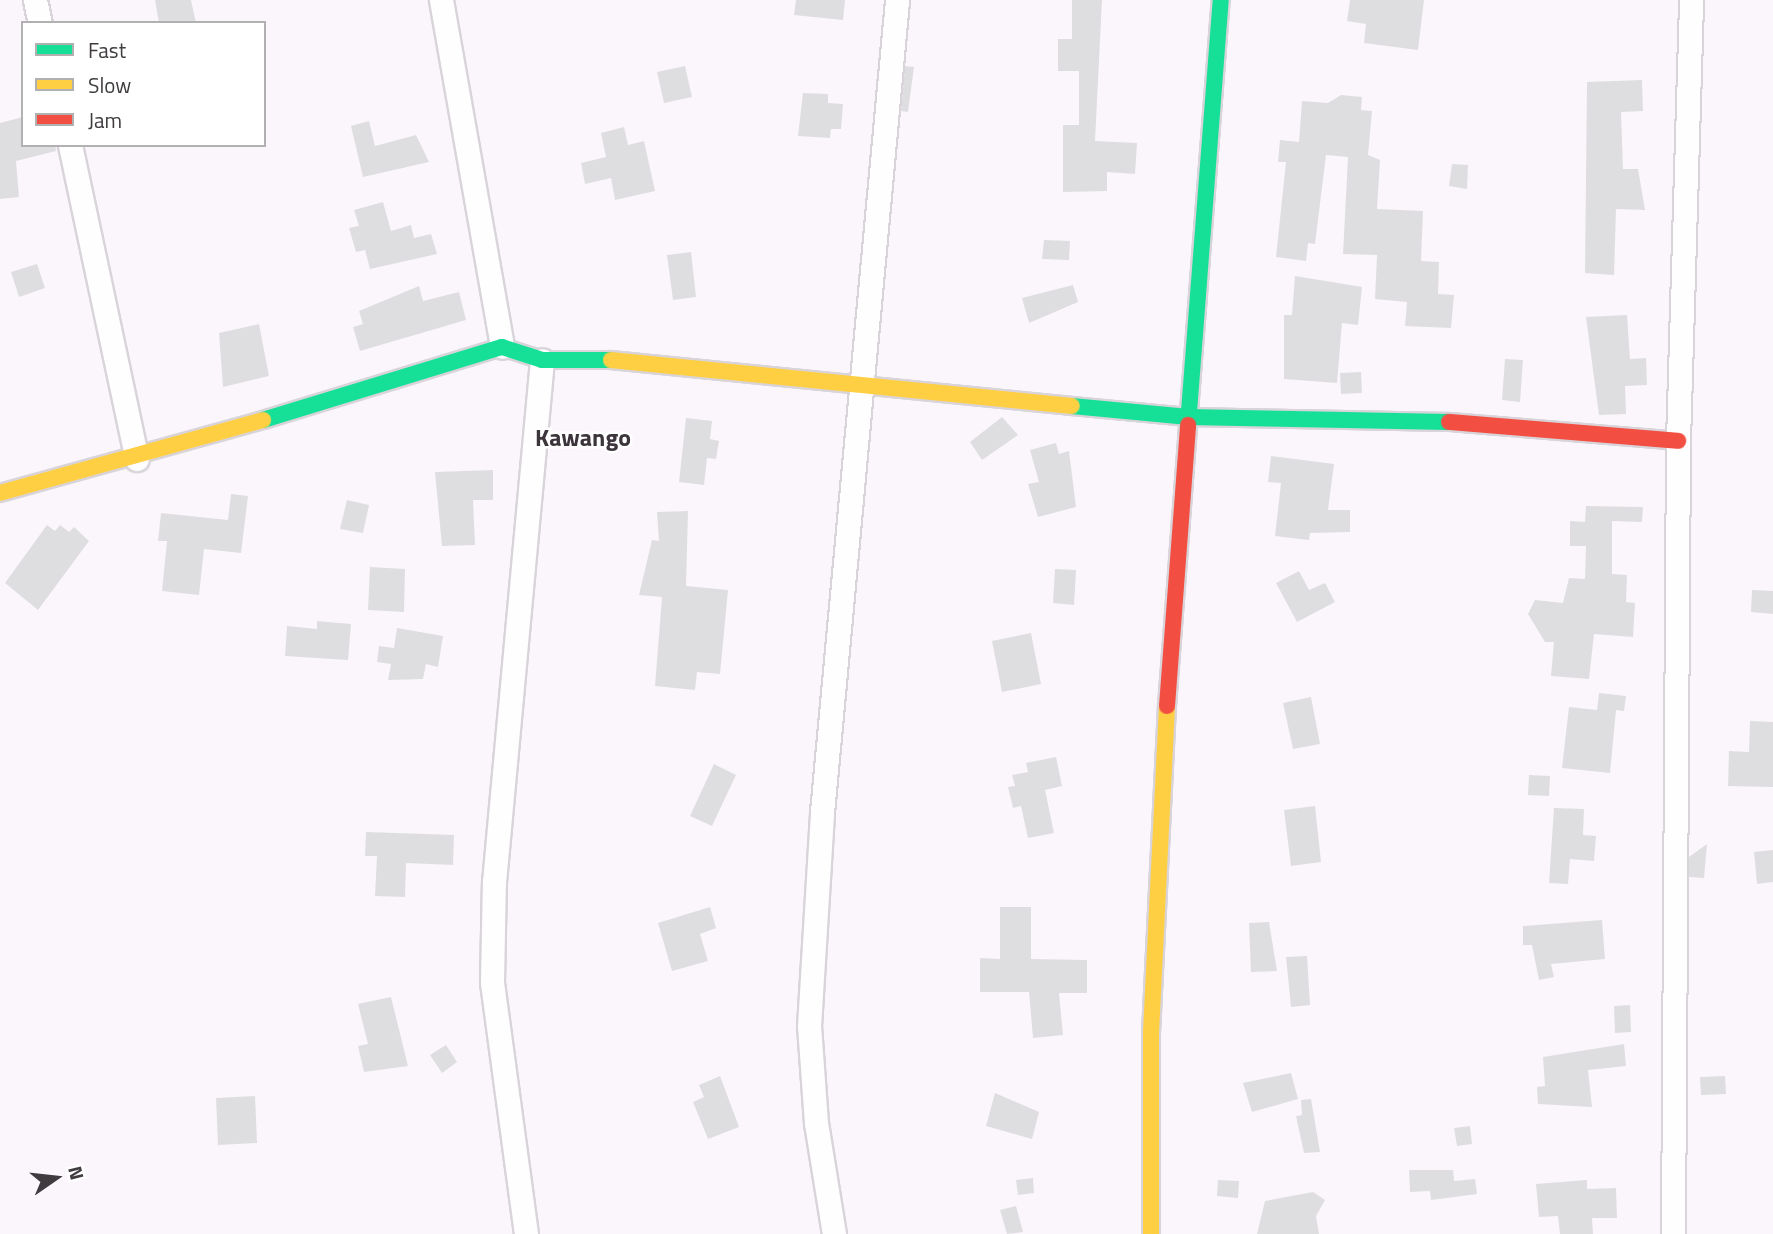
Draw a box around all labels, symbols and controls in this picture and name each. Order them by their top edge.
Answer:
legend [21,21,266,147]
text: Fast [88,34,126,66]
text: Slow [88,69,131,101]
text: Jam [88,104,122,136]
district label: Kawango [535,424,631,452]
north arrow [21,1143,91,1213]
text: N [61,1163,93,1183]

